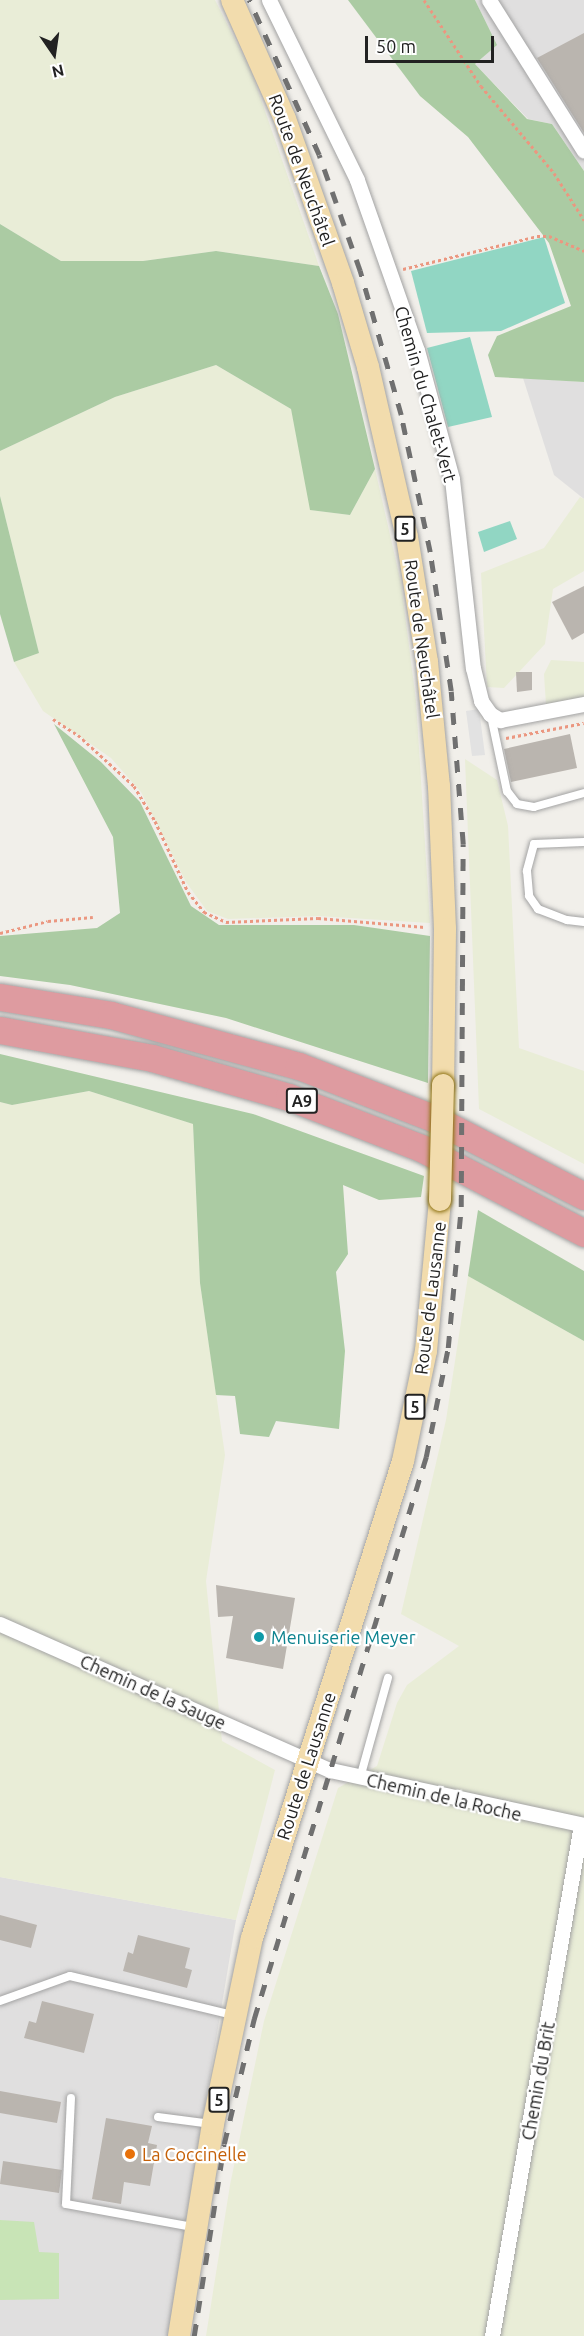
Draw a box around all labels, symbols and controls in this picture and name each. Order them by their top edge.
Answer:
north arrow [24,24,84,84]
scale bar [368,24,497,62]
text: 50 m [376,36,416,56]
text: N [50,61,66,82]
street label: Route de Neuchâtel [264,91,340,249]
street label: Chemin du Chalet-Vert [391,304,461,484]
road number: 5 [393,516,417,542]
street label: Route de Neuchâtel [400,558,444,720]
road number: A9 [286,1088,318,1114]
street label: Route de Lausanne [410,1220,450,1376]
road number: 5 [403,1394,427,1420]
place label: Menuiserie Meyer [271,1626,415,1648]
marker: Menuiserie Meyer [252,1630,266,1644]
street label: Chemin de la Sauge [77,1650,229,1734]
street label: Route de Lausanne [272,1689,340,1843]
street label: Chemin de la Roche [364,1769,524,1825]
street label: Chemin du Brit [517,2020,559,2142]
road number: 5 [207,2087,231,2113]
place label: La Coccinelle [142,2143,247,2165]
marker: La Coccinelle [123,2147,137,2161]

